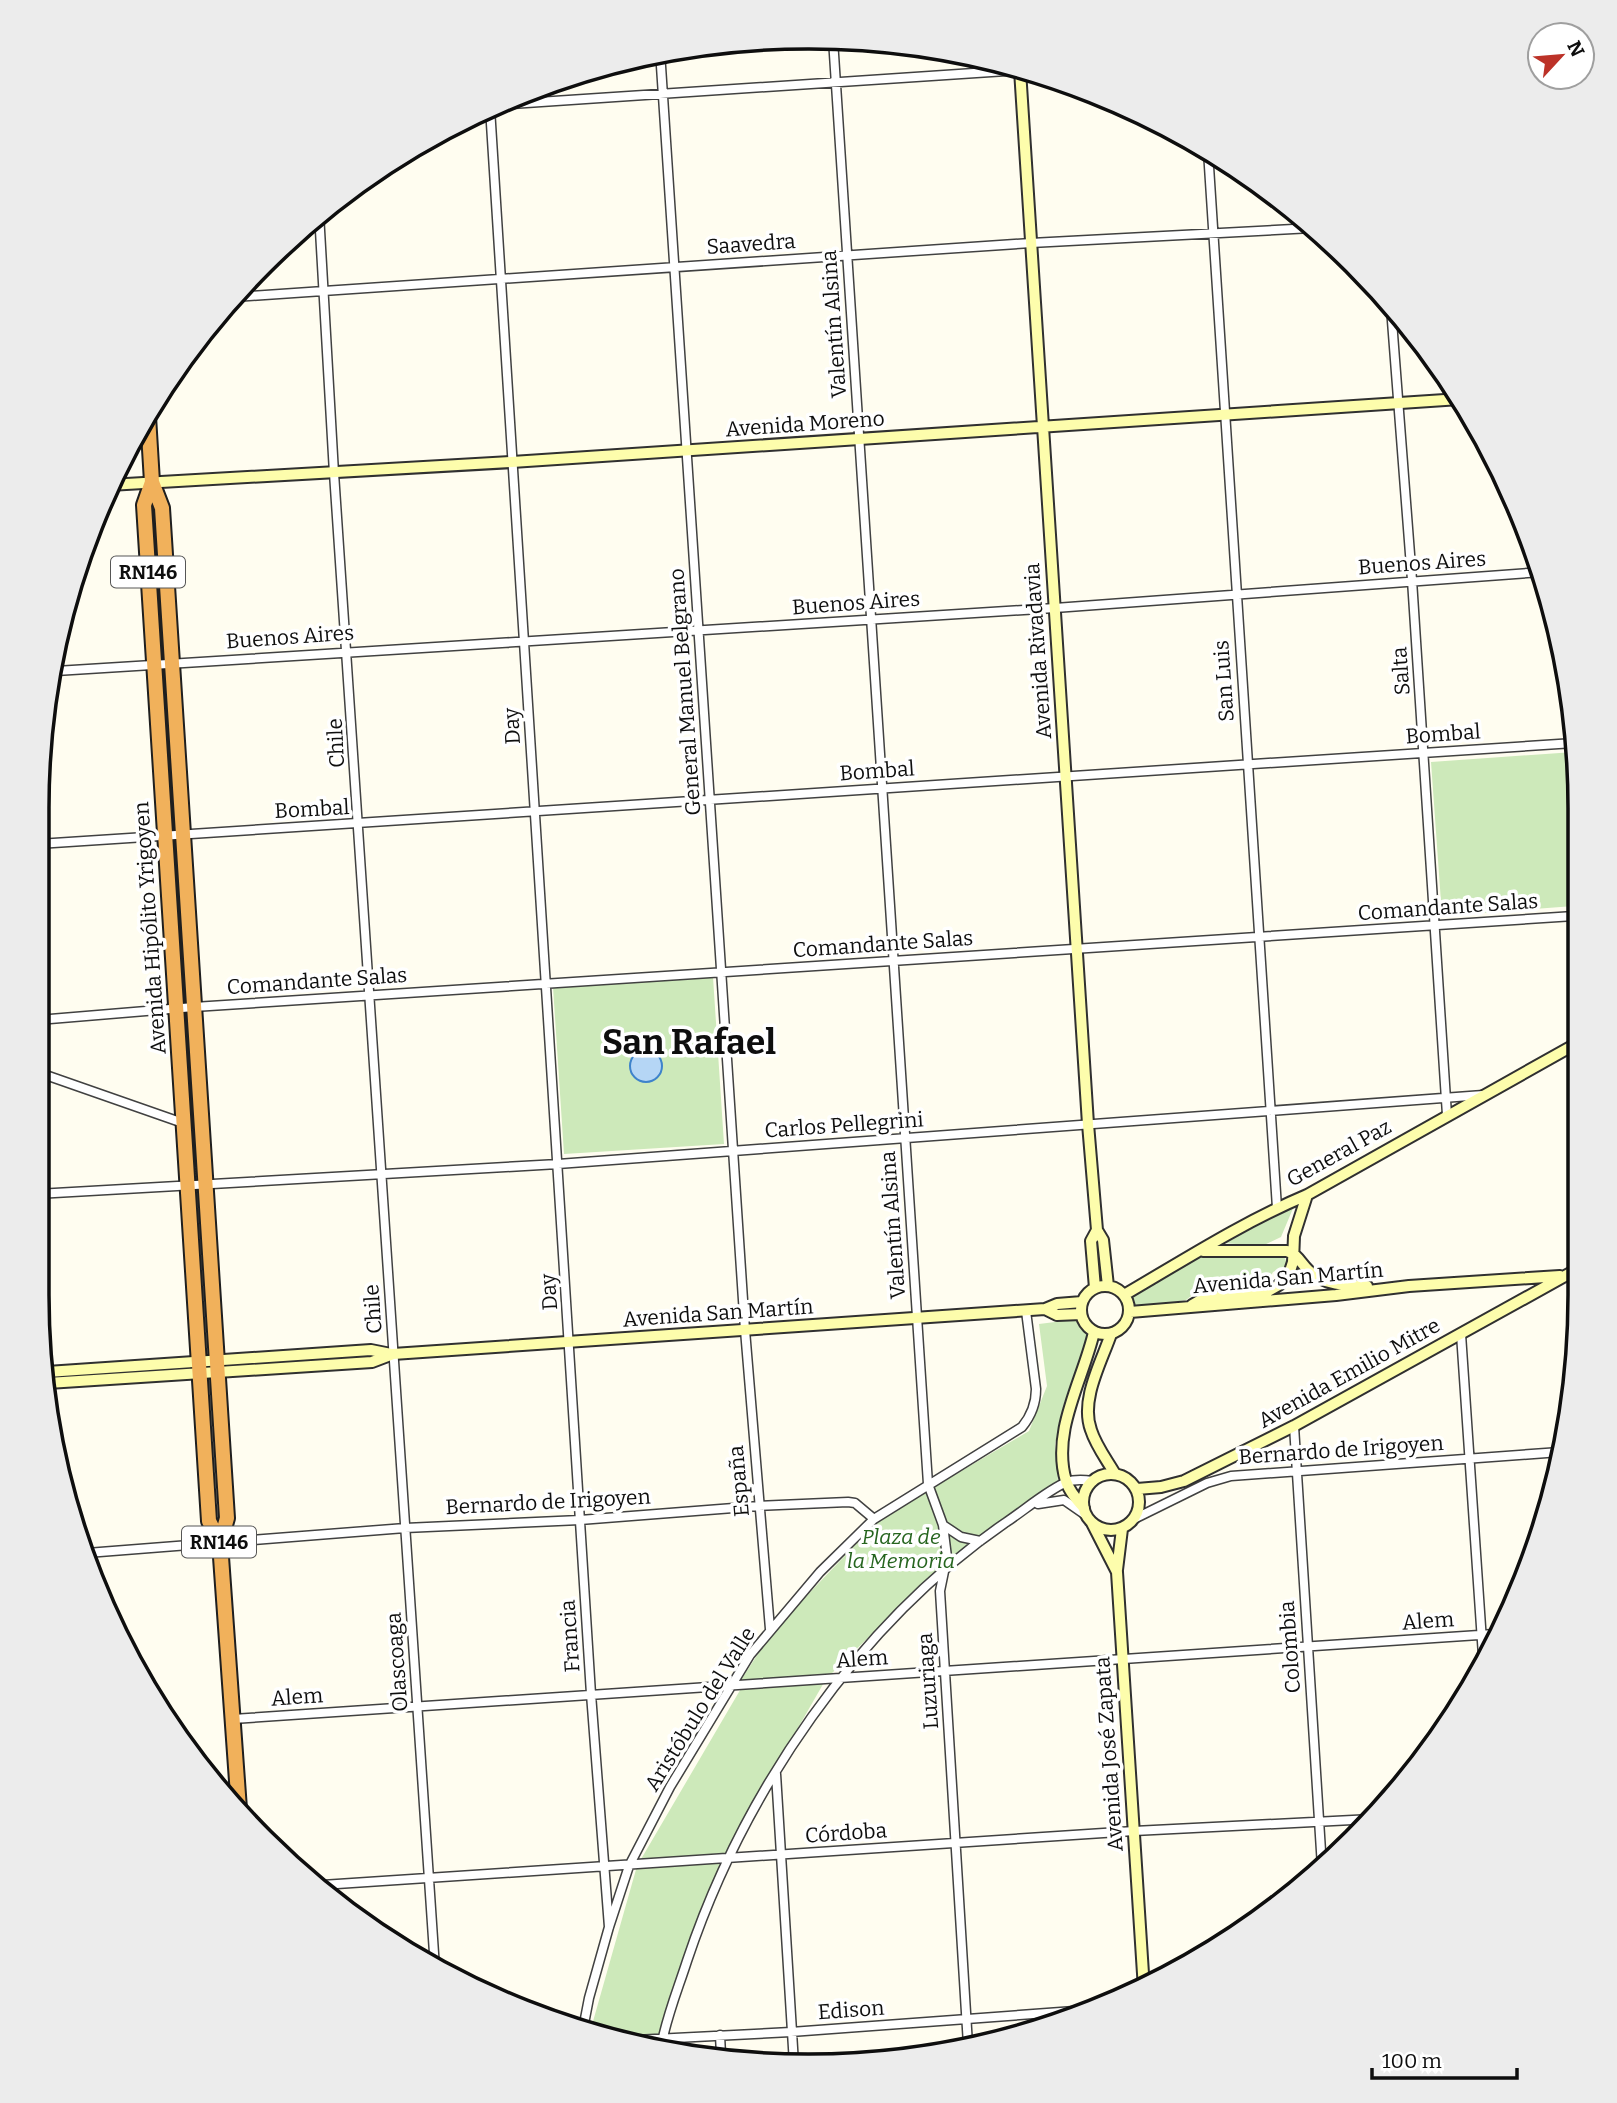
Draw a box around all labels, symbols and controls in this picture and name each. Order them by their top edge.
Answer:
north arrow [1526,21,1596,91]
text: N [1562,37,1590,61]
street label: Saavedra [706,228,797,260]
street label: Valentín Alsina [816,249,852,399]
street label: Avenida Moreno [725,405,885,443]
street label: Buenos Aires [1357,546,1487,580]
road number: RN146 [111,556,185,587]
street label: Avenida Rivadavia [1019,562,1057,740]
street label: General Manuel Belgrano [663,568,707,816]
street label: Buenos Aires [791,586,921,620]
street label: Buenos Aires [225,620,355,654]
street label: San Luis [1208,639,1240,723]
street label: Salta [1386,645,1416,696]
street label: Day [498,706,526,745]
street label: Chile [322,717,350,769]
street label: Bombal [1405,718,1481,750]
street label: Bombal [839,755,915,787]
street label: Bombal [274,794,350,824]
street label: Avenida Hipólito Yrigoyen [128,801,172,1055]
street label: Comandante Salas [1357,888,1539,926]
street label: Comandante Salas [792,925,974,963]
street label: Comandante Salas [226,962,408,1000]
district label: San Rafael [602,1021,776,1063]
street label: Carlos Pellegrini [764,1106,924,1144]
street label: General Paz [1282,1114,1396,1192]
street label: Valentín Alsina [875,1150,911,1300]
street label: Avenida San Martín [1192,1257,1384,1299]
street label: Day [535,1272,563,1311]
street label: Chile [358,1283,388,1335]
street label: Avenida San Martín [622,1293,814,1333]
street label: Avenida Emilio Mitre [1253,1312,1445,1434]
street label: Bernardo de Irigoyen [1238,1430,1444,1470]
street label: España [723,1444,755,1518]
street label: Bernardo de Irigoyen [445,1484,651,1520]
park label: Plaza de la Memoria [847,1524,955,1574]
road number: RN146 [182,1526,256,1558]
street label: Francia [554,1598,586,1673]
street label: Colombia [1274,1599,1306,1694]
street label: Alem [1401,1606,1455,1636]
street label: Olascoaga [381,1611,413,1713]
street label: Aristóbulo del Valle [639,1622,761,1796]
street label: Luzuriaga [912,1631,944,1730]
street label: Alem [835,1644,889,1674]
street label: Avenida José Zapata [1089,1655,1129,1852]
street label: Alem [270,1682,324,1712]
street label: Córdoba [804,1817,888,1849]
street label: Edison [817,1995,885,2025]
scale bar [1372,2036,1517,2080]
text: 100 m [1382,2048,1442,2074]

